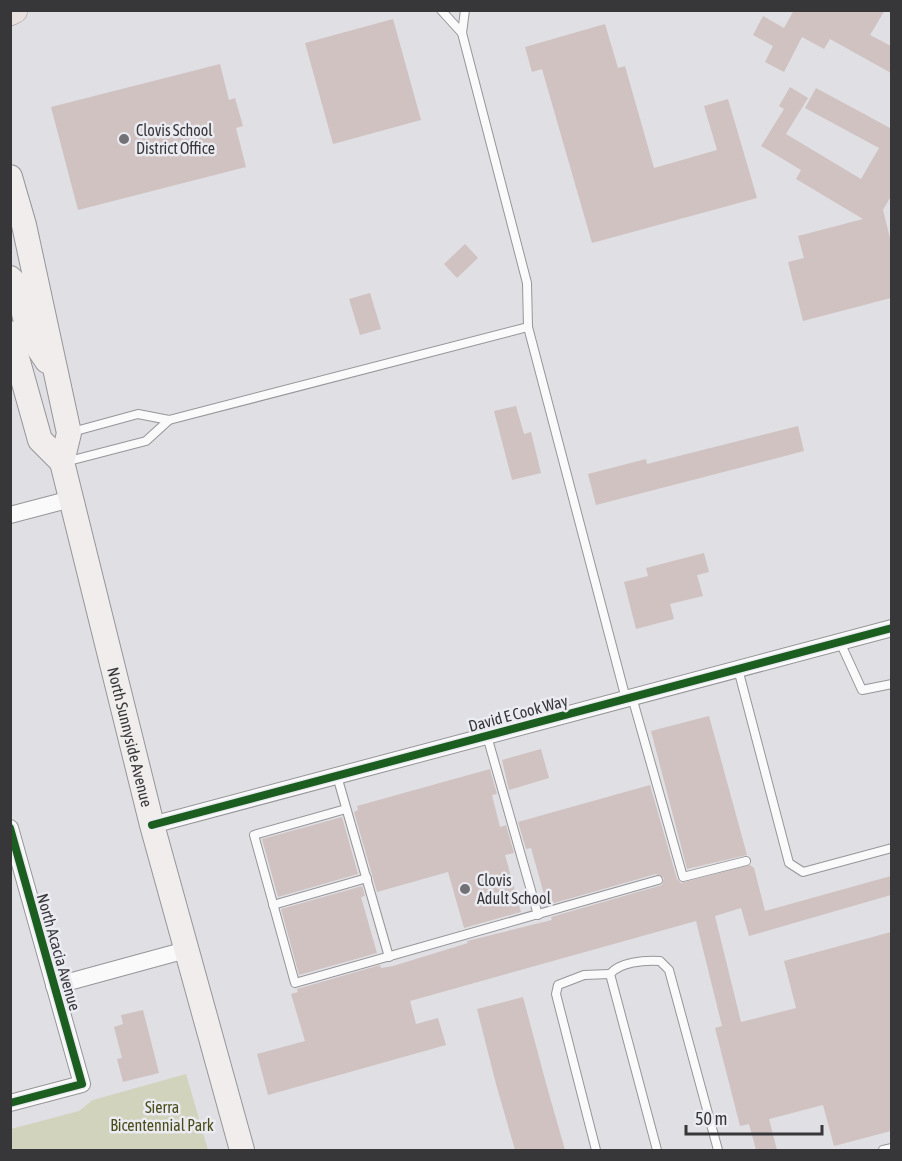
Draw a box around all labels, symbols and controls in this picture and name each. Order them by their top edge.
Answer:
place label: Clovis School District Office [136,121,215,157]
marker: Clovis School District Office [117,132,131,146]
street label: North Sunnyside Avenue [104,665,156,809]
street label: David E Cook Way [466,691,570,736]
place label: Clovis Adult School [477,871,552,907]
marker: Clovis Adult School [458,882,472,896]
street label: North Acacia Avenue [34,891,84,1013]
park label: Sierra Bicentennial Park [110,1098,214,1134]
scale bar [686,1098,822,1136]
text: 50 m [695,1108,727,1129]

